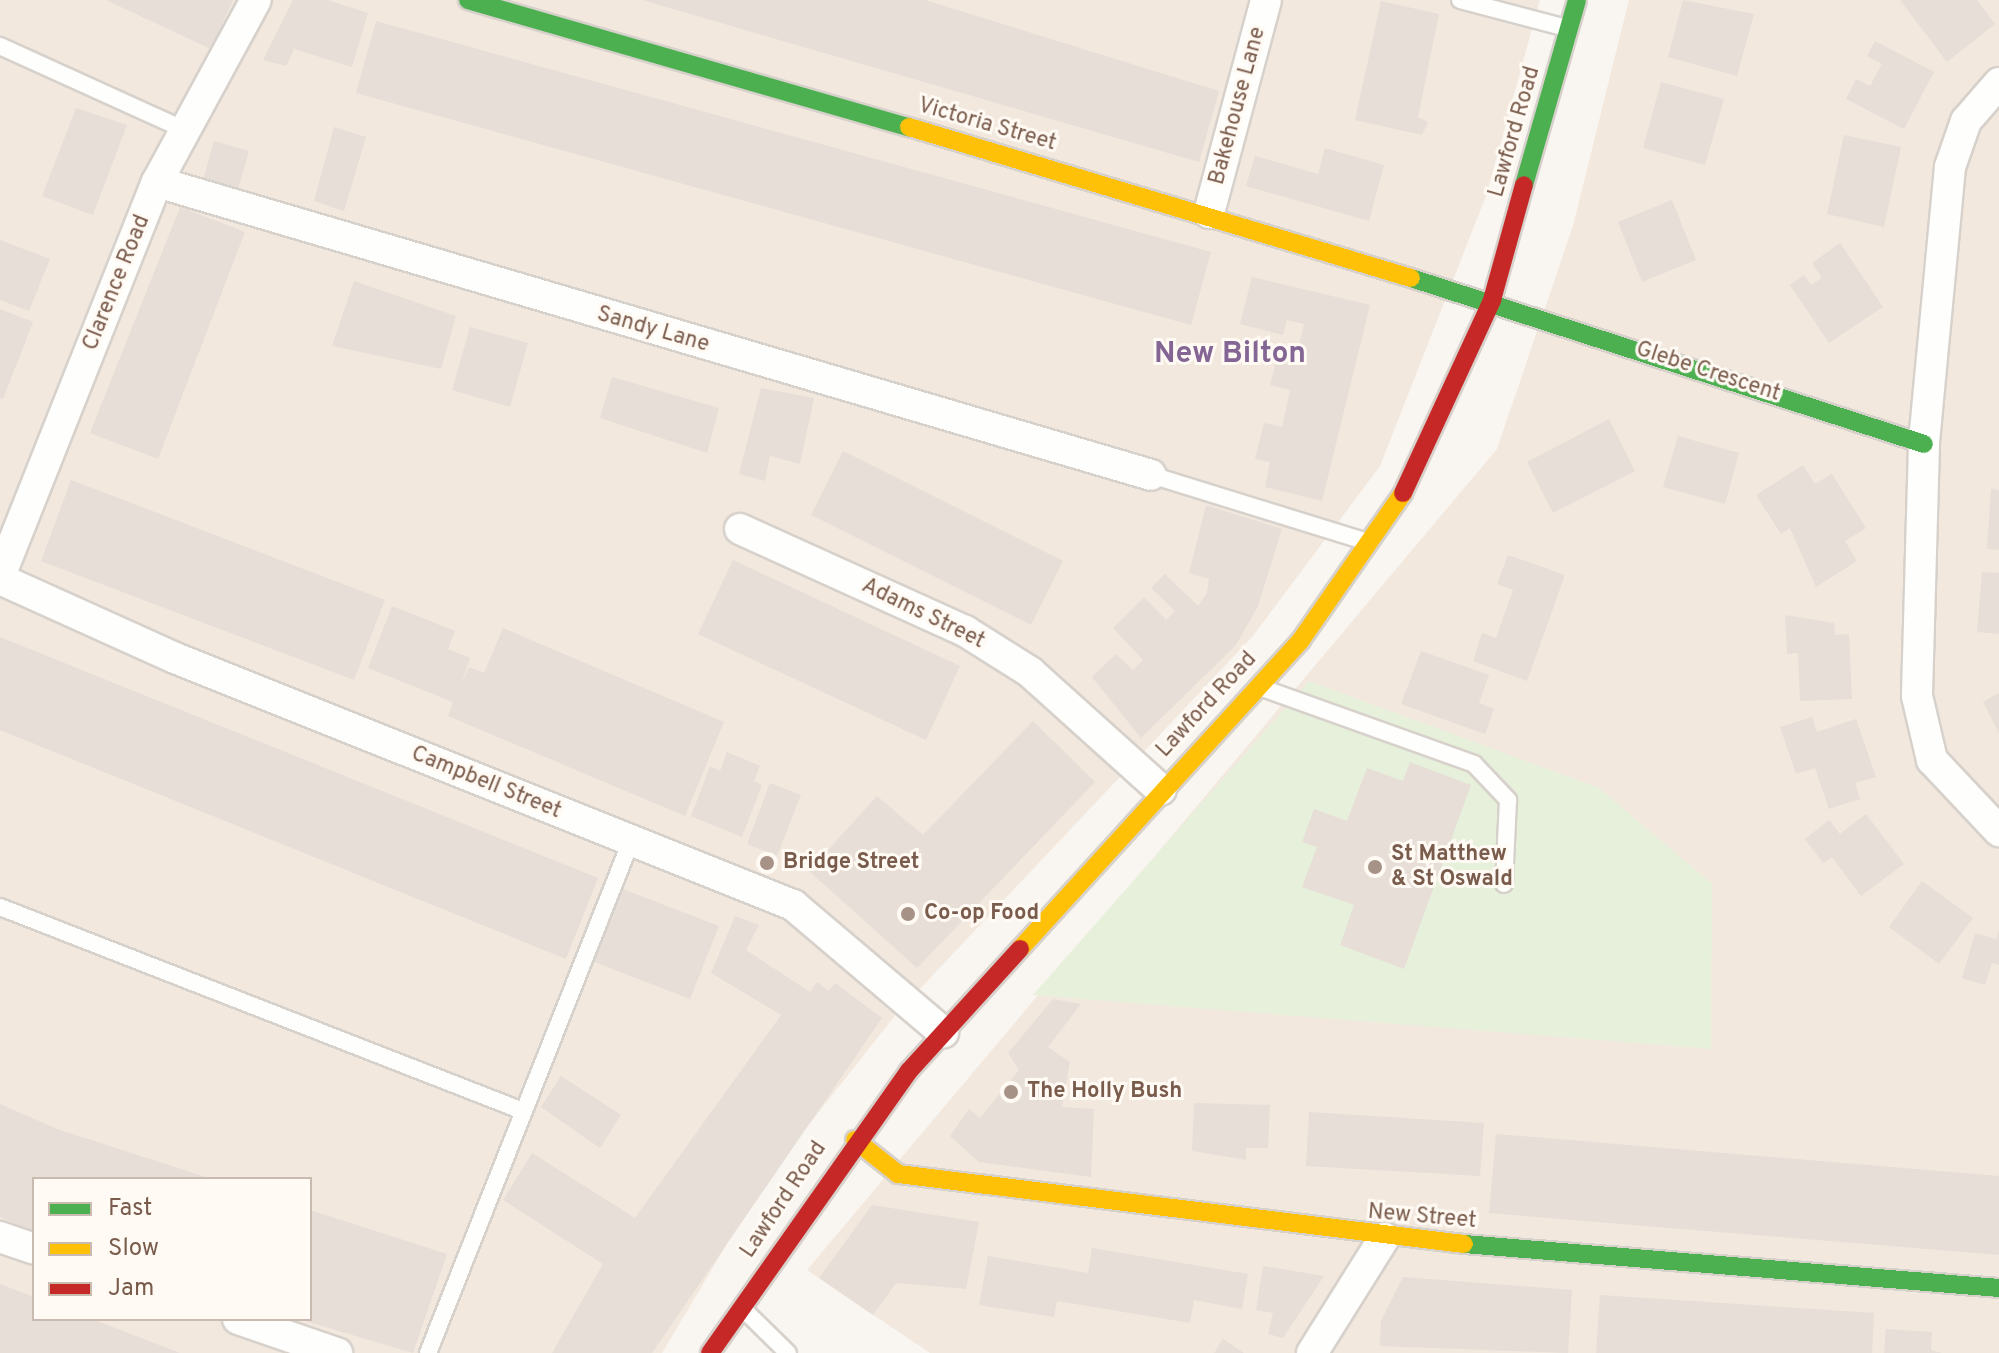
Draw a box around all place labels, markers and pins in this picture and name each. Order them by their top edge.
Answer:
place label: St Matthew & St Oswald [1391,841,1513,892]
place label: Bridge Street [783,850,919,876]
marker: Bridge Street [758,854,776,872]
marker: St Matthew & St Oswald [1366,858,1384,876]
place label: Co-op Food [924,901,1039,927]
marker: Co-op Food [899,905,917,923]
place label: The Holly Bush [1027,1079,1182,1105]
marker: The Holly Bush [1002,1083,1020,1101]

